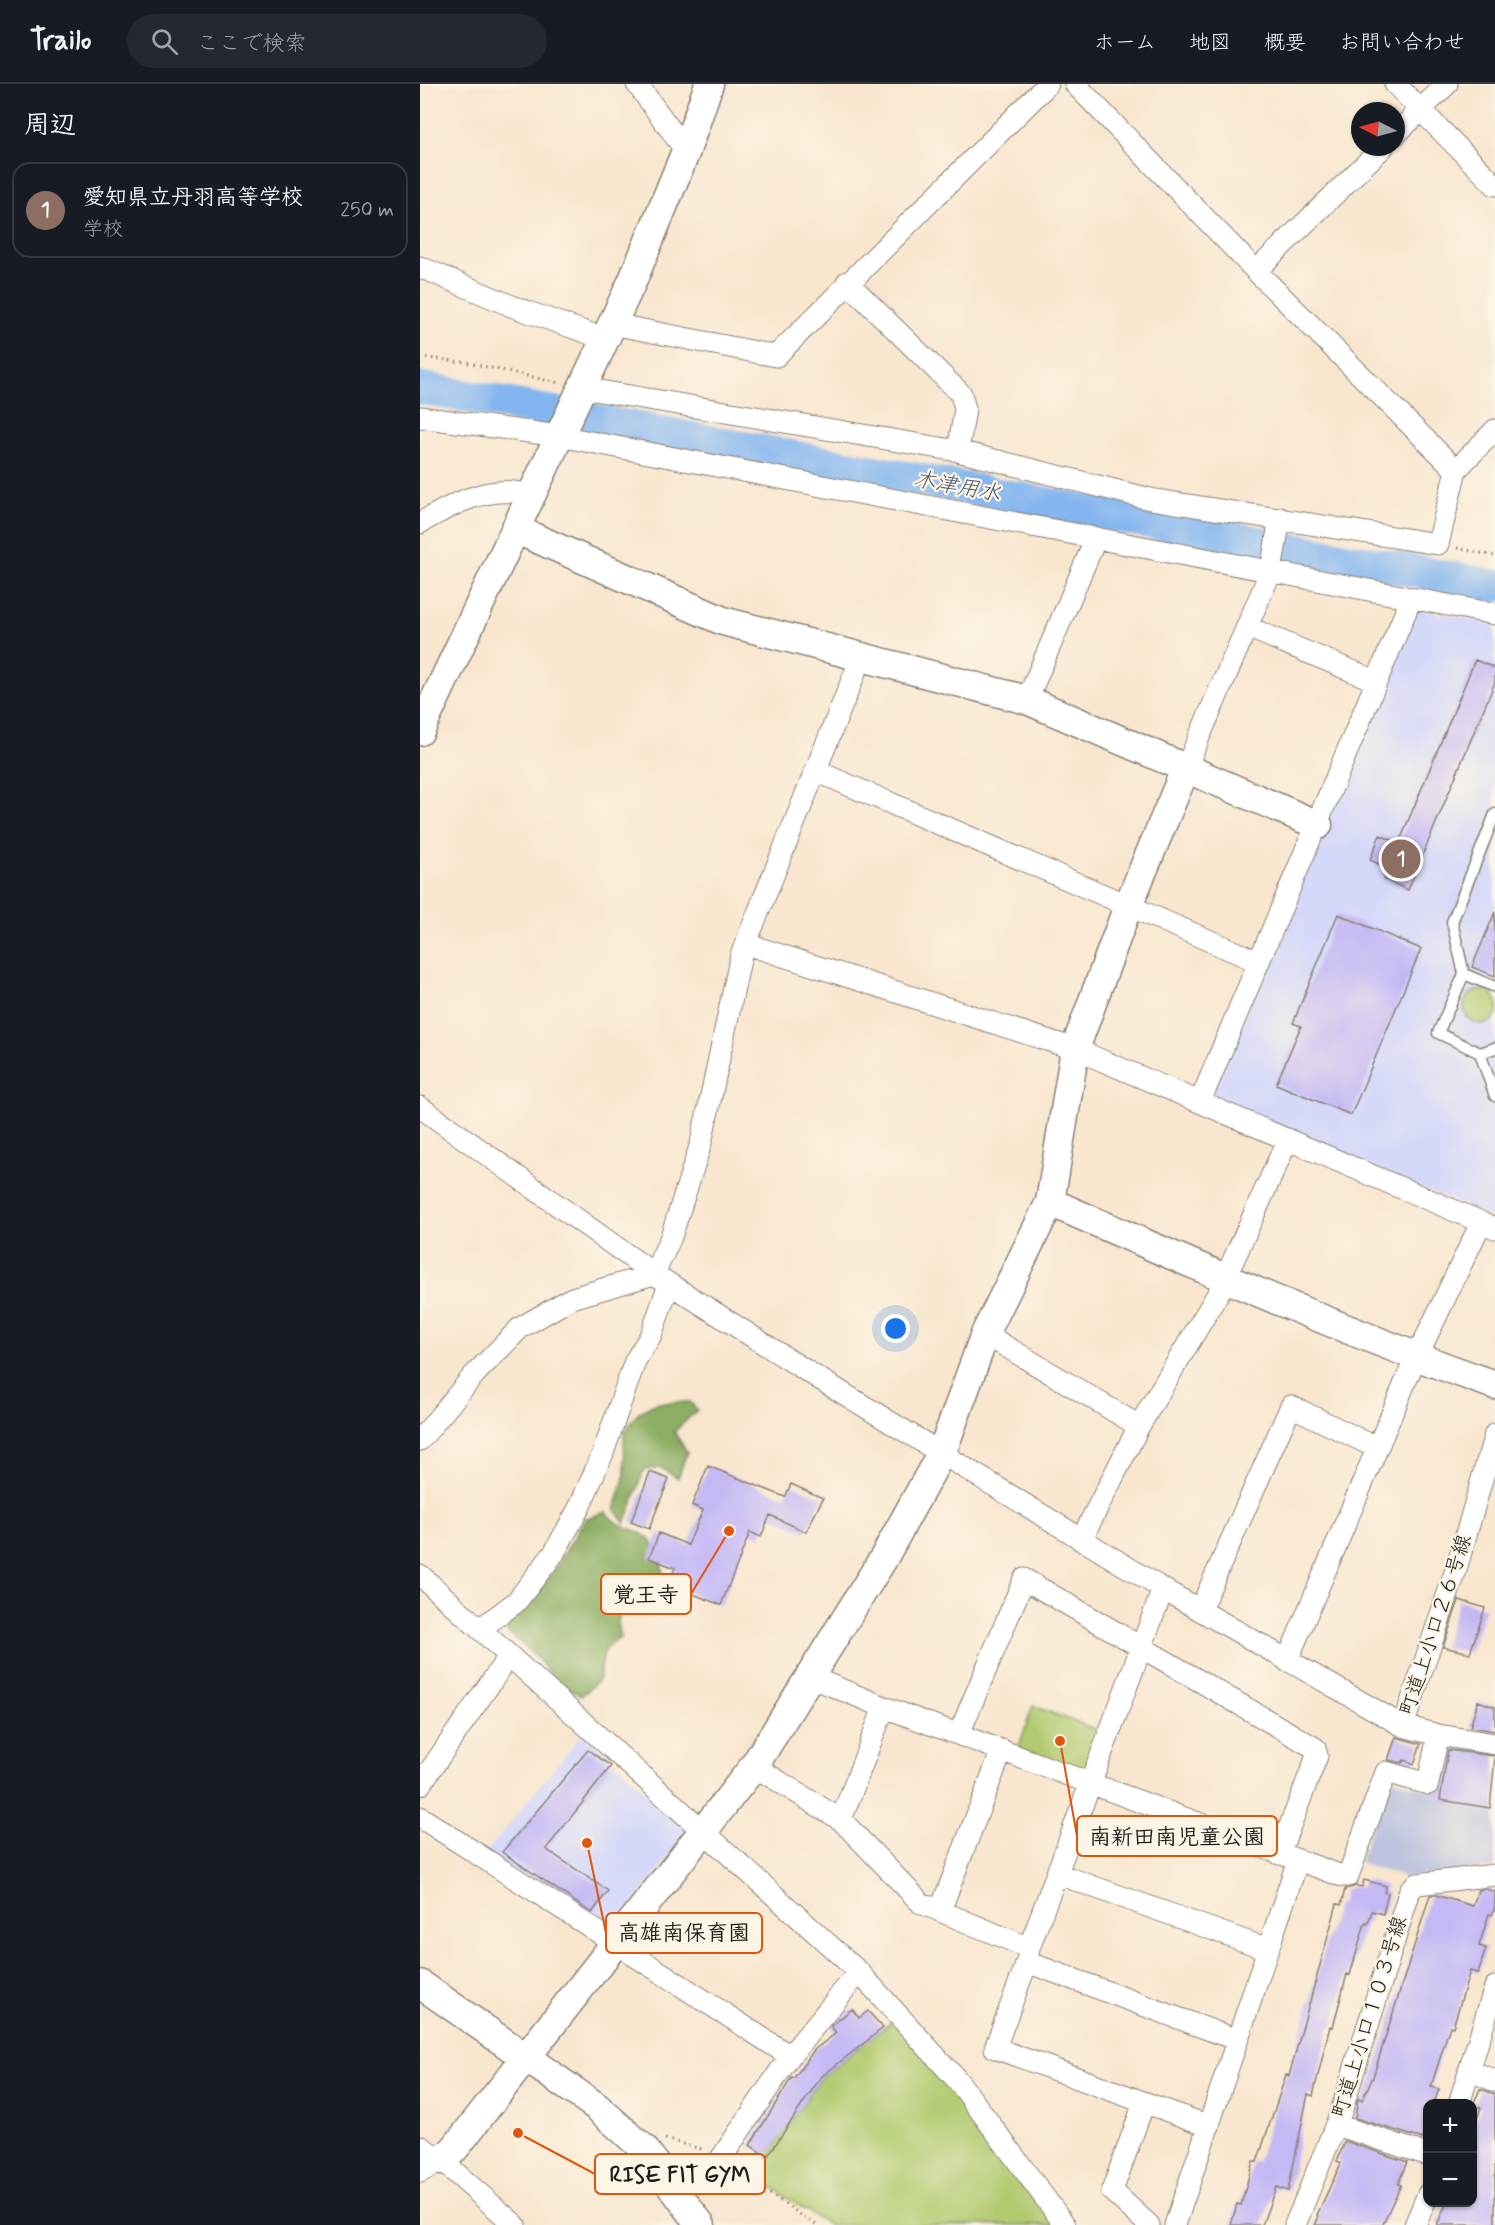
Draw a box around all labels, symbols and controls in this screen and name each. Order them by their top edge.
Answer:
search box [127,14,547,68]
text: Trailo [30,23,91,60]
icon: search [148,25,181,58]
text: ホーム [1094,29,1156,57]
text: 地図 [1189,29,1231,57]
text: 概要 [1264,29,1306,57]
text: お問い合わせ [1339,29,1465,57]
text: ここで検索 [196,30,306,58]
north arrow [1351,102,1405,156]
text: 周辺 [24,109,76,143]
text: 愛知県立丹羽高等学校 [83,184,303,212]
text: 1 [41,197,50,224]
text: 250 m [340,197,394,224]
text: 学校 [83,216,123,243]
water label: 木津用水 [911,466,1003,508]
pin: 1 [1382,836,1420,882]
your location [881,1314,910,1343]
street label: 町道上小口２６号線 [1393,1531,1479,1719]
callout: 覚王寺 [601,1574,691,1614]
text: 覚王寺 [613,1582,679,1610]
callout: 南新田南児童公園 [1077,1816,1277,1856]
text: 南新田南児童公園 [1089,1824,1265,1852]
street label: 町道上小口１０３号線 [1326,1912,1414,2122]
callout: 高雄南保育園 [606,1913,762,1953]
text: 高雄南保育園 [618,1920,750,1948]
map controls [1423,2099,1477,2207]
button: + [1423,2099,1477,2153]
button: − [1423,2153,1477,2207]
callout: RISE FIT GYM [595,2154,765,2194]
text: RISE FIT GYM [610,2162,750,2190]

